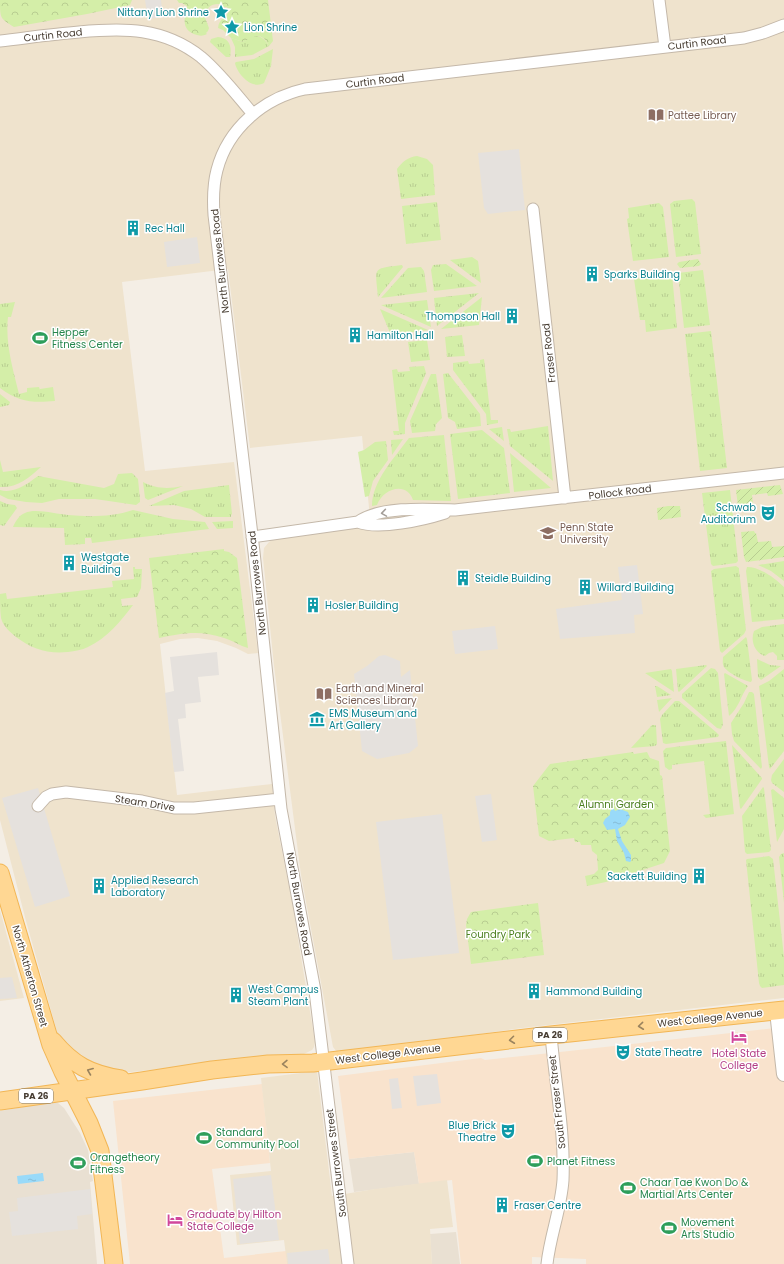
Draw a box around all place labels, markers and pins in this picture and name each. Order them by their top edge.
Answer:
place icon: Nittany Lion Shrine [212,3,230,21]
place label: Nittany Lion Shrine [117,5,209,20]
place icon: Lion Shrine [223,18,241,36]
place label: Lion Shrine [244,20,297,35]
library icon: Pattee Library [647,106,665,124]
place label: Pattee Library [668,108,737,123]
building icon: Rec Hall [124,219,142,237]
place label: Rec Hall [145,221,185,236]
building icon: Sparks Building [583,265,601,283]
place label: Sparks Building [604,267,680,282]
building icon: Thompson Hall [503,307,521,325]
place label: Thompson Hall [425,309,500,324]
place label: Hepper Fitness Center [52,325,123,352]
building icon: Hamilton Hall [346,326,364,344]
place label: Hamilton Hall [367,328,434,343]
sports icon: Hepper Fitness Center [31,329,49,347]
place label: Schwab Auditorium [701,500,756,527]
theatre icon: Schwab Auditorium [759,504,777,522]
place label: Penn State University [560,520,614,547]
school or university icon: Penn State University [539,524,557,542]
place label: Westgate Building [81,550,129,577]
building icon: Westgate Building [60,554,78,572]
building icon: Steidle Building [454,569,472,587]
place label: Steidle Building [475,571,551,586]
building icon: Willard Building [576,578,594,596]
place label: Willard Building [597,580,674,595]
building icon: Hosler Building [304,596,322,614]
place label: Hosler Building [325,598,398,613]
place label: Earth and Mineral Sciences Library [336,681,424,708]
library icon: Earth and Mineral Sciences Library [315,685,333,703]
place label: EMS Museum and Art Gallery [329,706,417,733]
museum icon: EMS Museum and Art Gallery [308,710,326,728]
building icon: Sackett Building [690,867,708,885]
place label: Sackett Building [607,869,687,884]
place label: Applied Research Laboratory [111,873,198,900]
building icon: Applied Research Laboratory [90,877,108,895]
place label: West Campus Steam Plant [248,982,319,1009]
building icon: Hammond Building [525,982,543,1000]
place label: Hammond Building [546,984,642,999]
building icon: West Campus Steam Plant [227,986,245,1004]
hotel icon: Hotel State College [730,1028,748,1046]
theatre icon: State Theatre [614,1043,632,1061]
place label: State Theatre [635,1045,702,1060]
place label: Hotel State College [712,1046,766,1073]
place label: Blue Brick Theatre [449,1118,497,1145]
theatre icon: Blue Brick Theatre [499,1122,517,1140]
place label: Standard Community Pool [216,1125,299,1152]
sports icon: Standard Community Pool [195,1129,213,1147]
place label: Orangetheory Fitness [90,1150,160,1177]
sports icon: Planet Fitness [526,1152,544,1170]
sports icon: Orangetheory Fitness [69,1154,87,1172]
place label: Planet Fitness [547,1154,615,1169]
place label: Chaar Tae Kwon Do & Martial Arts Center [640,1175,749,1202]
sports icon: Chaar Tae Kwon Do & Martial Arts Center [619,1179,637,1197]
building icon: Fraser Centre [493,1196,511,1214]
place label: Fraser Centre [514,1198,581,1213]
place label: Graduate by Hilton State College [187,1207,281,1234]
hotel icon: Graduate by Hilton State College [166,1211,184,1229]
place label: Movement Arts Studio [681,1215,735,1242]
sports icon: Movement Arts Studio [660,1219,678,1237]

